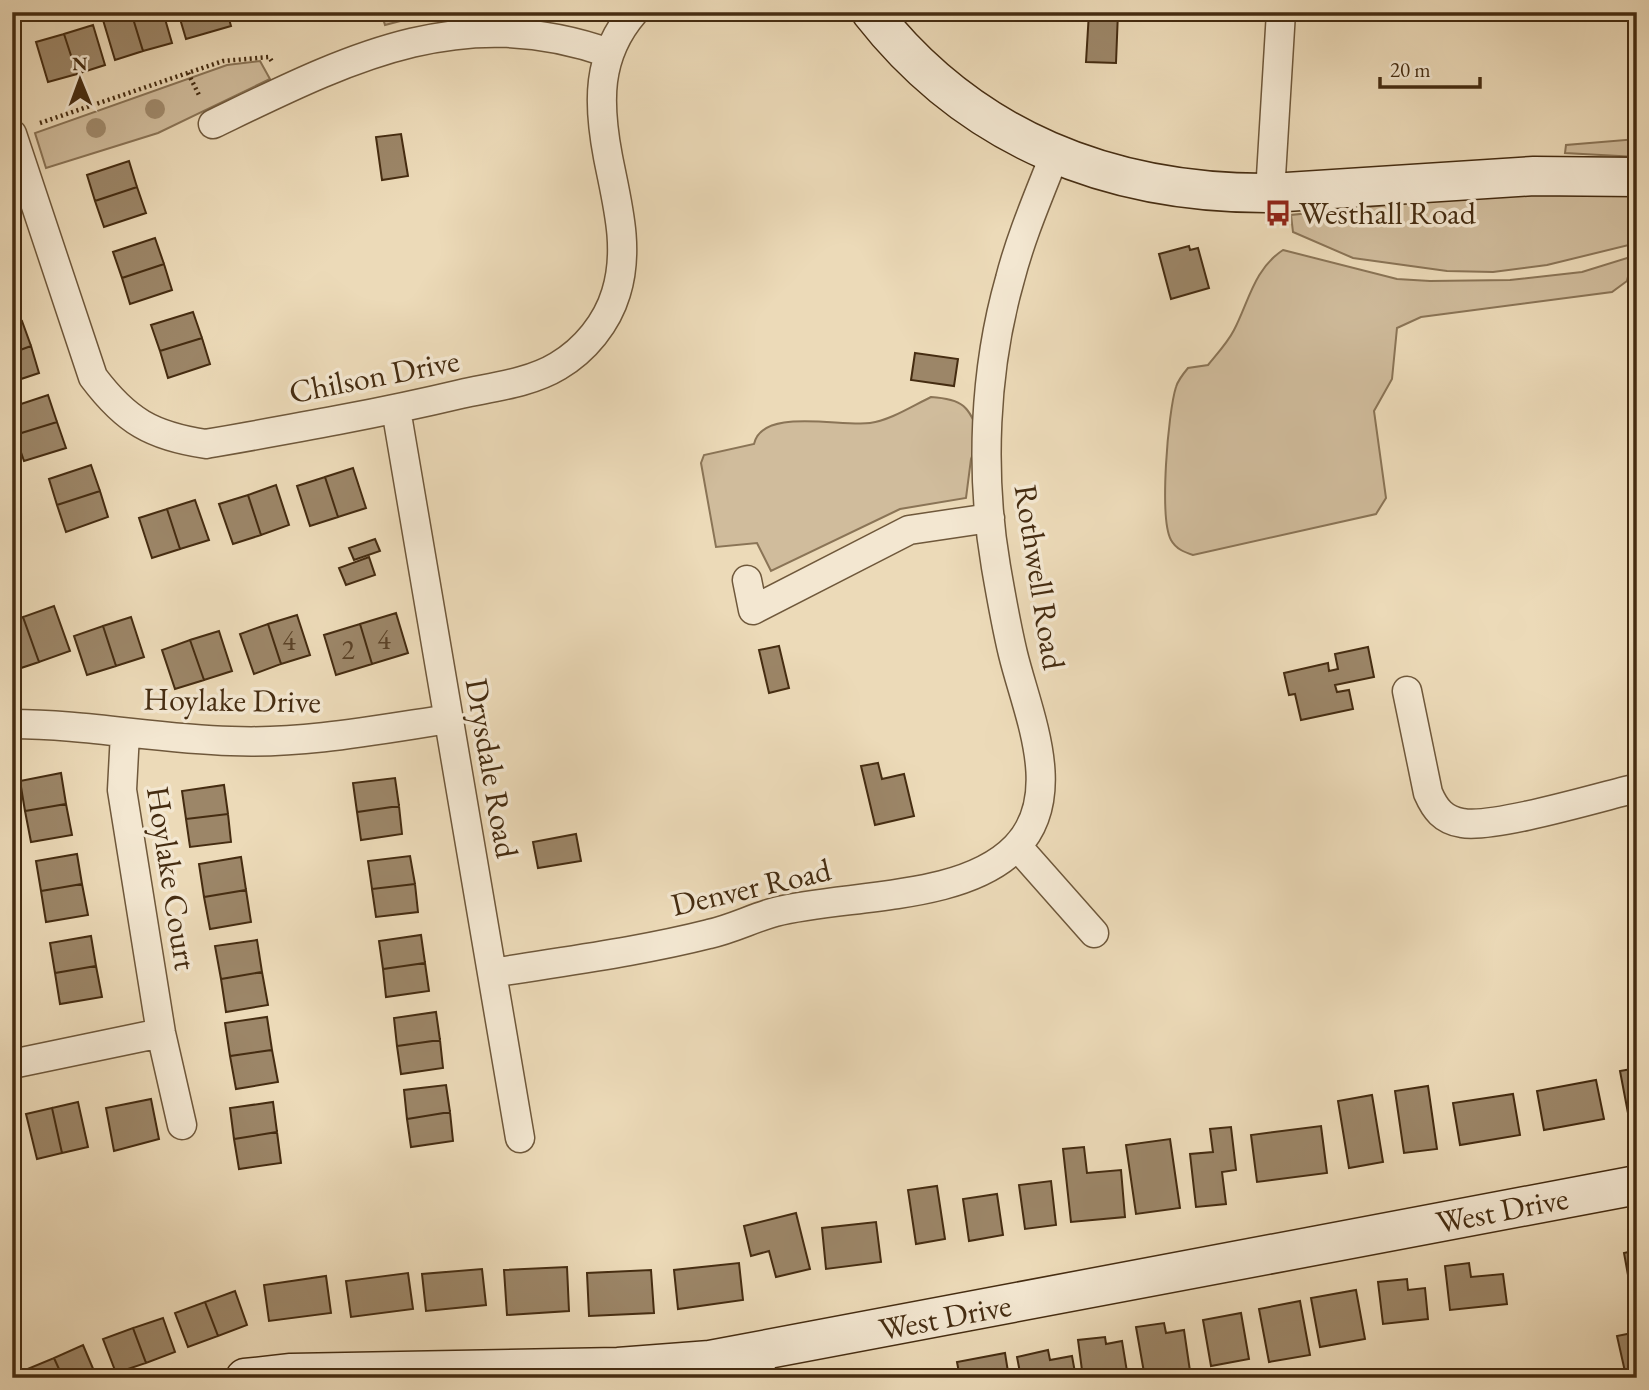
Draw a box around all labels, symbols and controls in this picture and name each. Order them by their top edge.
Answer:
north arrow [46,46,116,116]
scale bar [1380,46,1479,90]
text: N [72,51,88,76]
text: 20 m [1390,56,1431,83]
place label: Westhall Road [1299,192,1477,234]
bus stop icon: Westhall Road [1263,198,1293,228]
street label: Chilson Drive [285,339,463,413]
street label: Rothwell Road [1005,481,1075,673]
house number: 4 [377,621,391,657]
house number: 4 [282,622,296,658]
house number: 2 [341,631,355,667]
street label: Drysdale Road [456,675,529,862]
street label: Hoylake Drive [143,677,321,723]
street label: Hoylake Court [137,783,207,973]
street label: Denver Road [667,848,836,926]
street label: West Drive [1432,1177,1572,1243]
street label: West Drive [875,1284,1015,1350]

